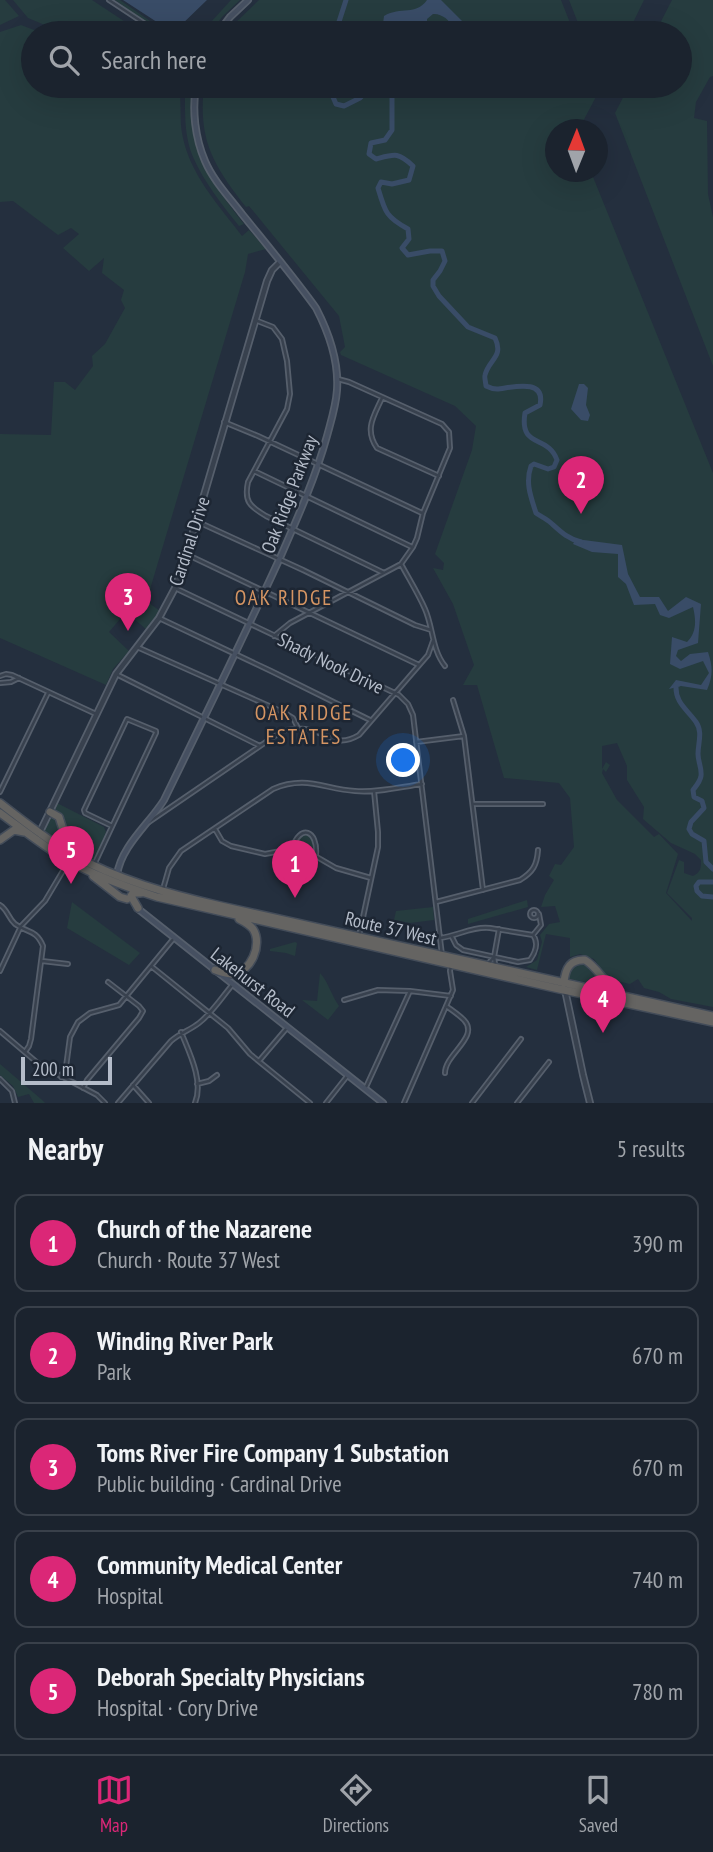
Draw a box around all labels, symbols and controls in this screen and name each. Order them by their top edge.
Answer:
search box [21,21,692,98]
icon: search [45,41,83,79]
text: Search here [101,43,207,76]
north arrow [545,119,608,182]
street label: Oak Ridge Parkway [255,431,323,557]
pin: 2 [558,456,604,514]
street label: Cardinal Drive [163,493,215,589]
pin: 3 [105,573,151,631]
district label: OAK RIDGE [235,584,333,611]
street label: Shady Nook Drive [274,627,388,699]
district label: OAK RIDGE ESTATES [255,699,353,750]
your location [386,743,420,777]
pin: 5 [48,826,94,884]
pin: 1 [272,840,318,898]
street label: Route 37 West [343,906,440,950]
street label: Lakehurst Road [206,942,300,1022]
pin: 4 [580,975,626,1033]
scale bar [21,1054,112,1086]
text: 200 m [32,1057,74,1081]
text: Nearby [28,1129,103,1168]
text: 5 results [617,1134,685,1163]
text: Church of the Nazarene [97,1212,312,1245]
text: 1 [48,1229,59,1258]
text: 390 m [632,1229,683,1258]
text: Church · Route 37 West [97,1245,280,1274]
text: Winding River Park [97,1324,273,1357]
text: 2 [48,1341,59,1370]
text: 670 m [632,1341,683,1370]
text: Park [97,1357,131,1386]
text: Toms River Fire Company 1 Substation [97,1436,449,1469]
text: 3 [48,1453,59,1482]
text: 670 m [632,1453,683,1482]
text: Public building · Cardinal Drive [97,1469,342,1498]
text: Community Medical Center [97,1548,343,1581]
text: 4 [48,1565,59,1594]
text: 740 m [632,1565,683,1594]
text: Hospital [97,1581,163,1610]
text: Deborah Specialty Physicians [97,1660,365,1693]
text: 5 [48,1677,59,1706]
text: 780 m [632,1677,683,1706]
text: Hospital · Cory Drive [97,1693,258,1722]
tab: Map [95,1771,133,1837]
tab: Directions [323,1771,389,1837]
tab: Saved [579,1771,618,1837]

